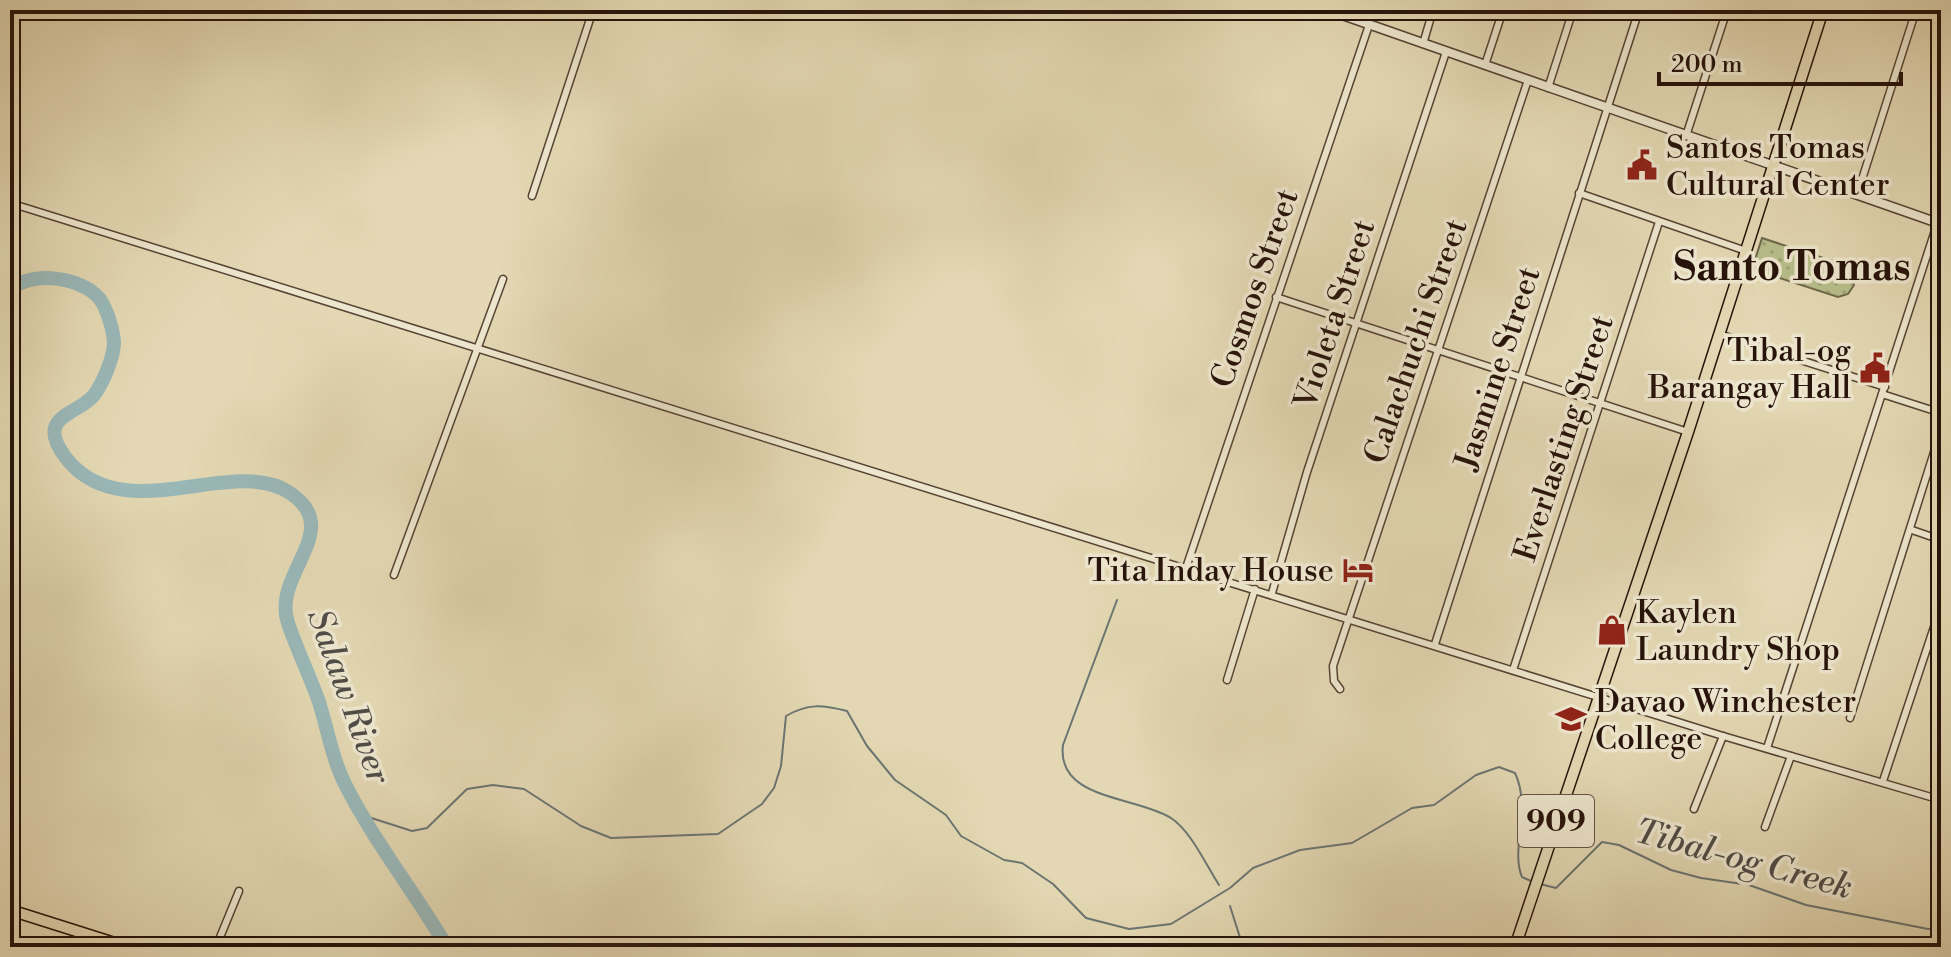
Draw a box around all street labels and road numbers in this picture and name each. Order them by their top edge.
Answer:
street label: Cosmos Street [1202,184,1308,393]
street label: Calachuchi Street [1355,214,1477,469]
street label: Violeta Street [1285,215,1384,415]
street label: Jasmine Street [1446,262,1550,476]
street label: Everlasting Street [1505,310,1623,567]
road number: 909 [1518,795,1594,847]

